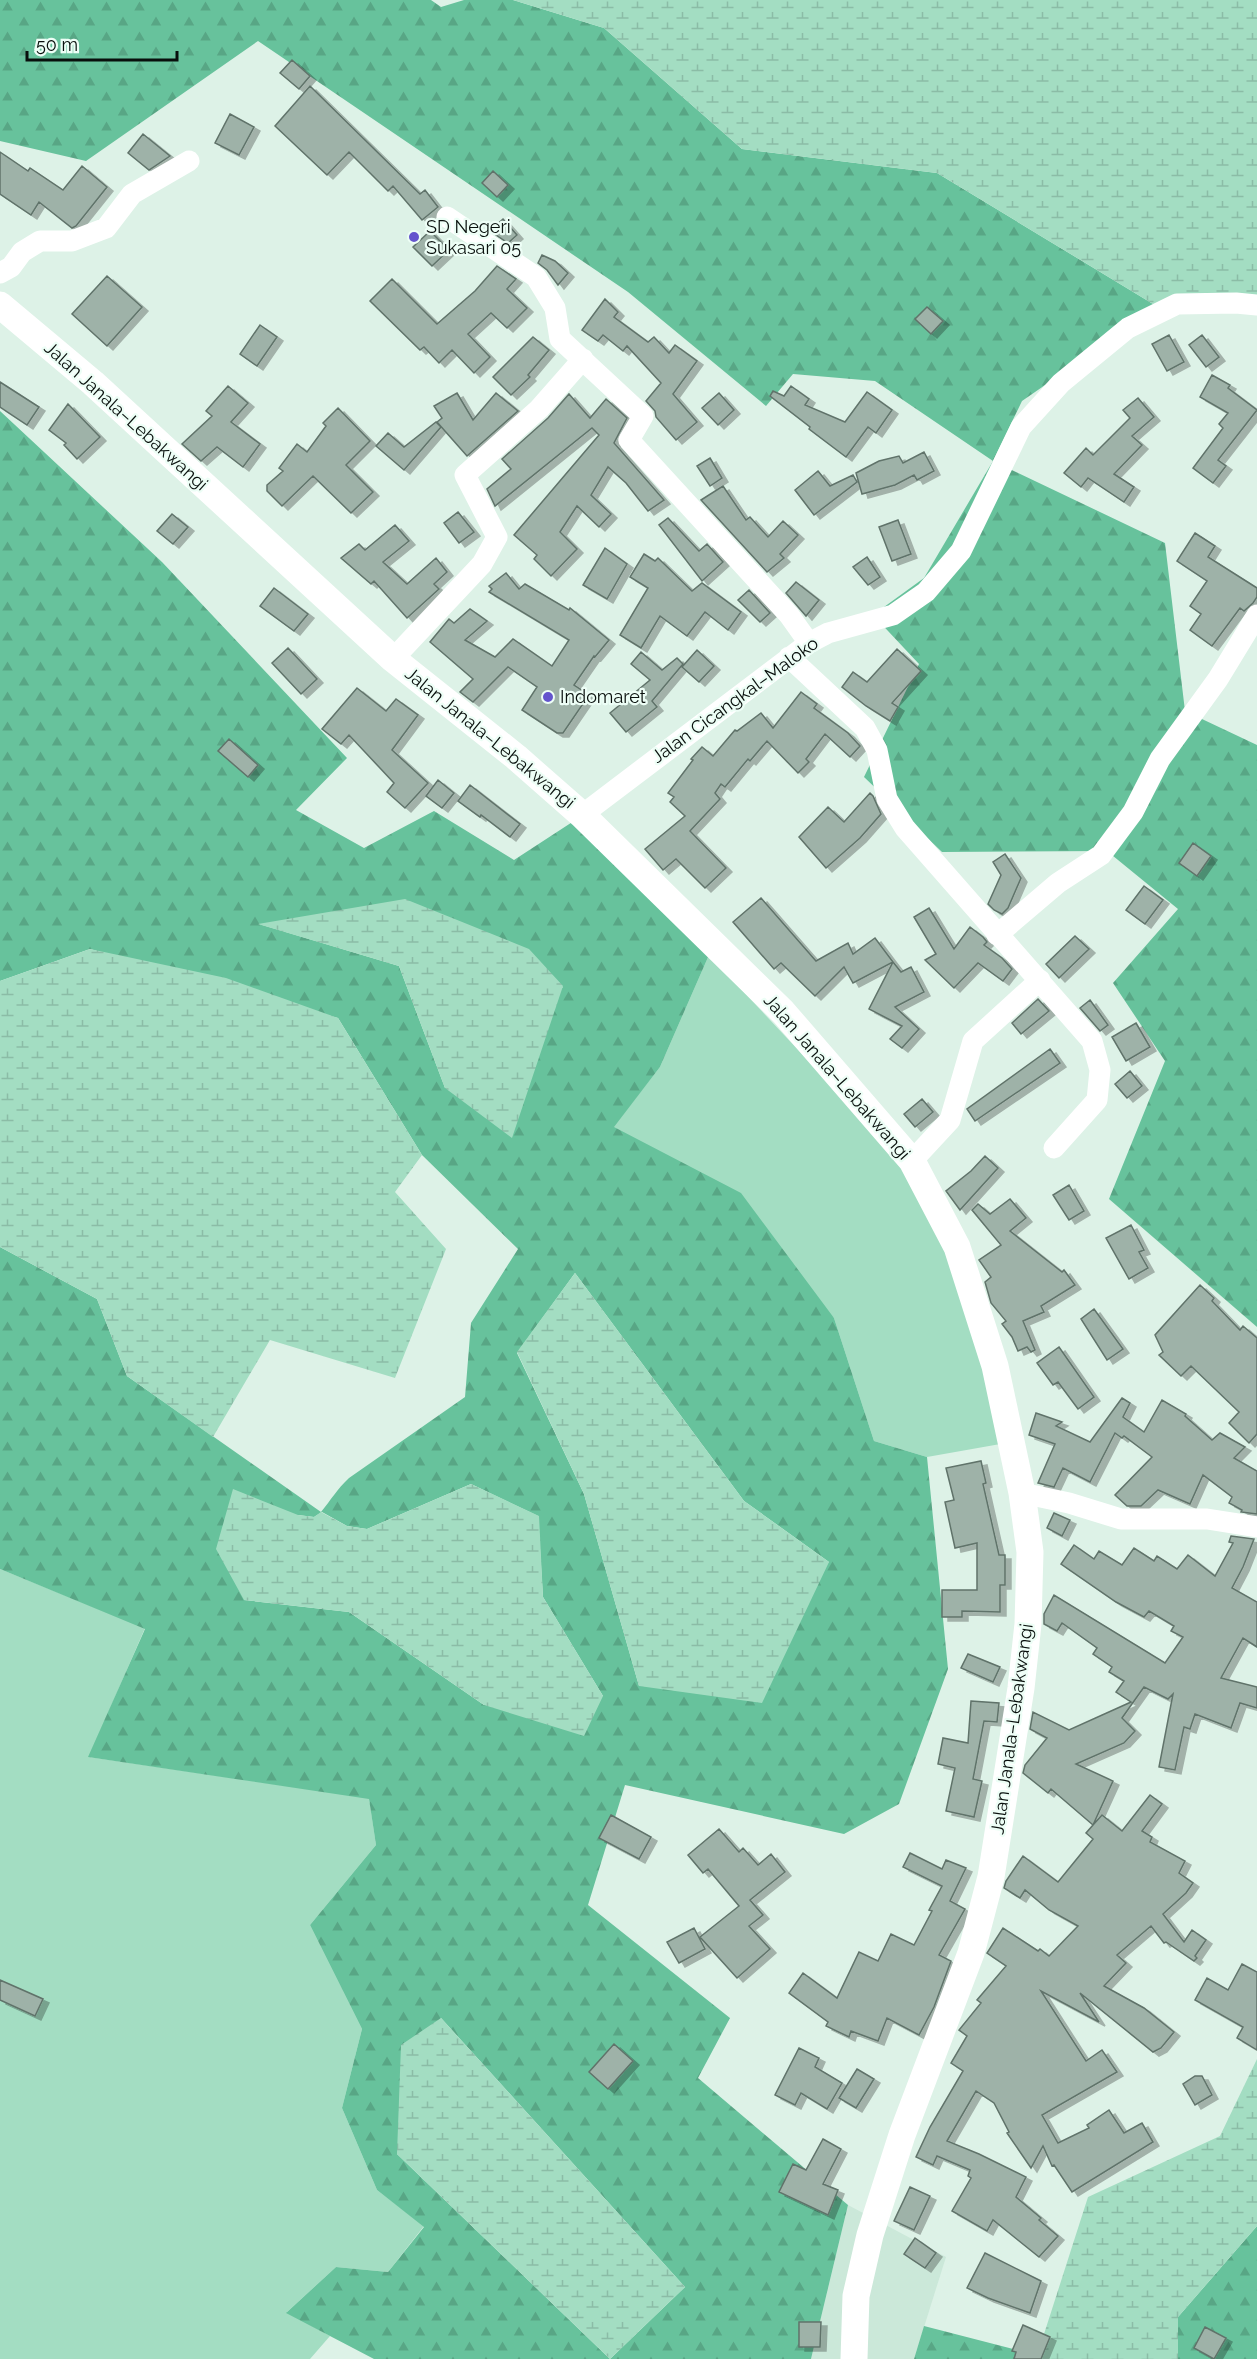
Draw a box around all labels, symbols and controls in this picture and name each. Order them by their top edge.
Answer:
scale bar [27,24,177,62]
text: 50 m [36,34,78,55]
place label: SD Negeri Sukasari 05 [426,216,521,258]
marker: SD Negeri Sukasari 05 [407,230,421,244]
street label: Jalan Janala–Lebakwangi [40,337,212,494]
street label: Jalan Cicangkal–Maloko [647,632,822,767]
street label: Jalan Janala–Lebakwangi [401,663,579,813]
place label: Indomaret [560,686,646,707]
marker: Indomaret [541,690,555,704]
street label: Jalan Janala–Lebakwangi [760,990,915,1164]
street label: Jalan Janala–Lebakwangi [986,1622,1037,1835]

